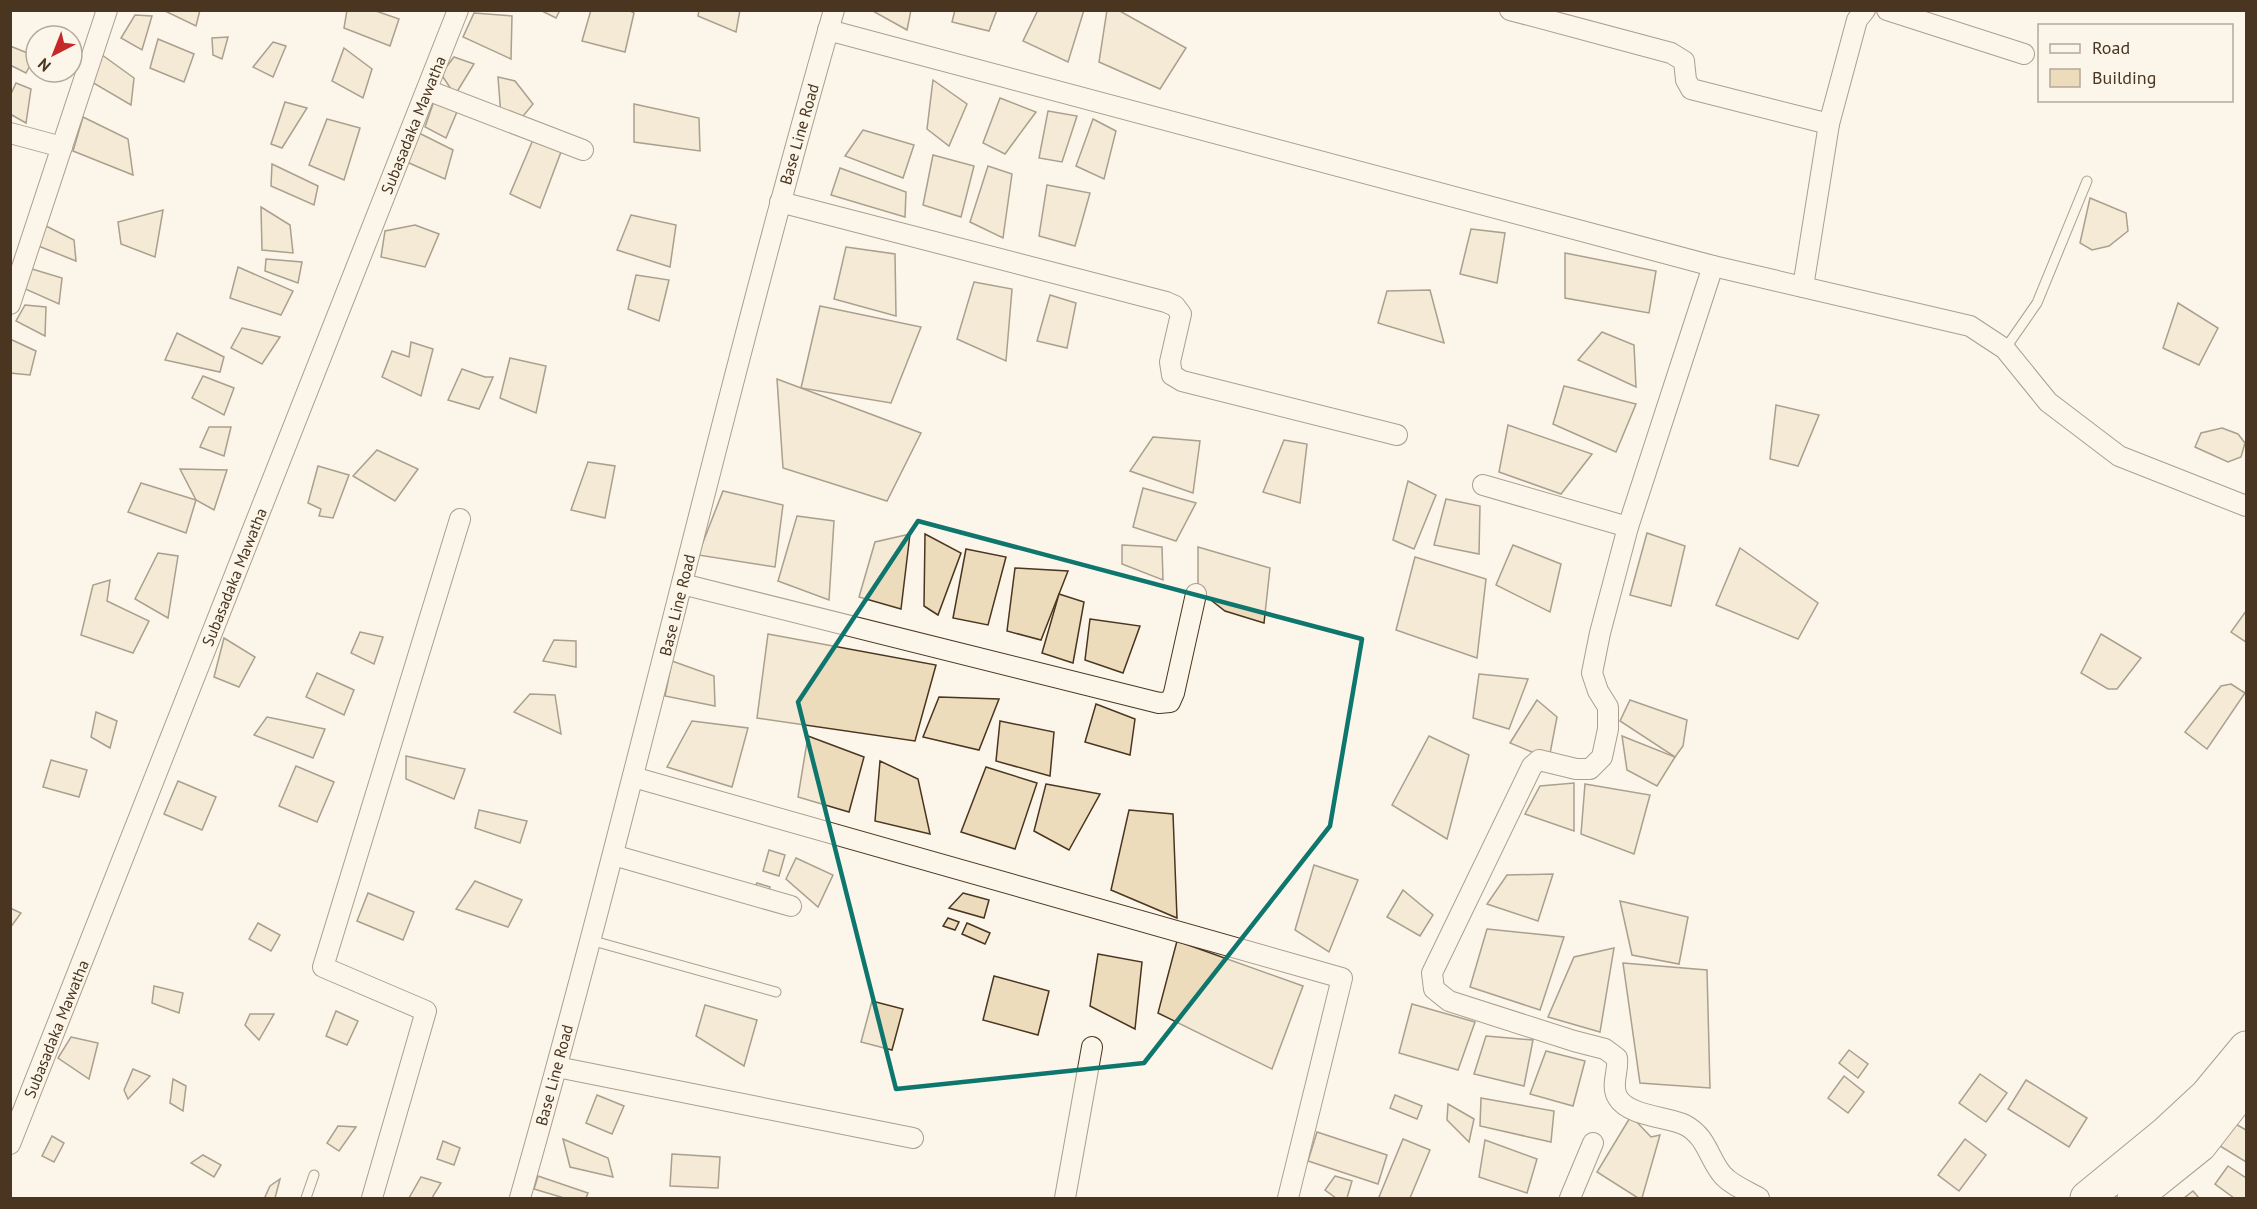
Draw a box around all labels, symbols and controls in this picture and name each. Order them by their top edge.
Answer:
north arrow [24,24,84,84]
legend [2038,24,2233,102]
text: Road [2092,36,2130,59]
street label: Subasadaka Mawatha [376,53,450,197]
text: N [33,54,55,76]
text: Building [2092,66,2156,89]
street label: Base Line Road [775,81,823,187]
street label: Subasadaka Mawatha [197,505,271,649]
street label: Base Line Road [655,552,699,658]
street label: Subasadaka Mawatha [19,957,93,1101]
street label: Base Line Road [531,1022,577,1128]

